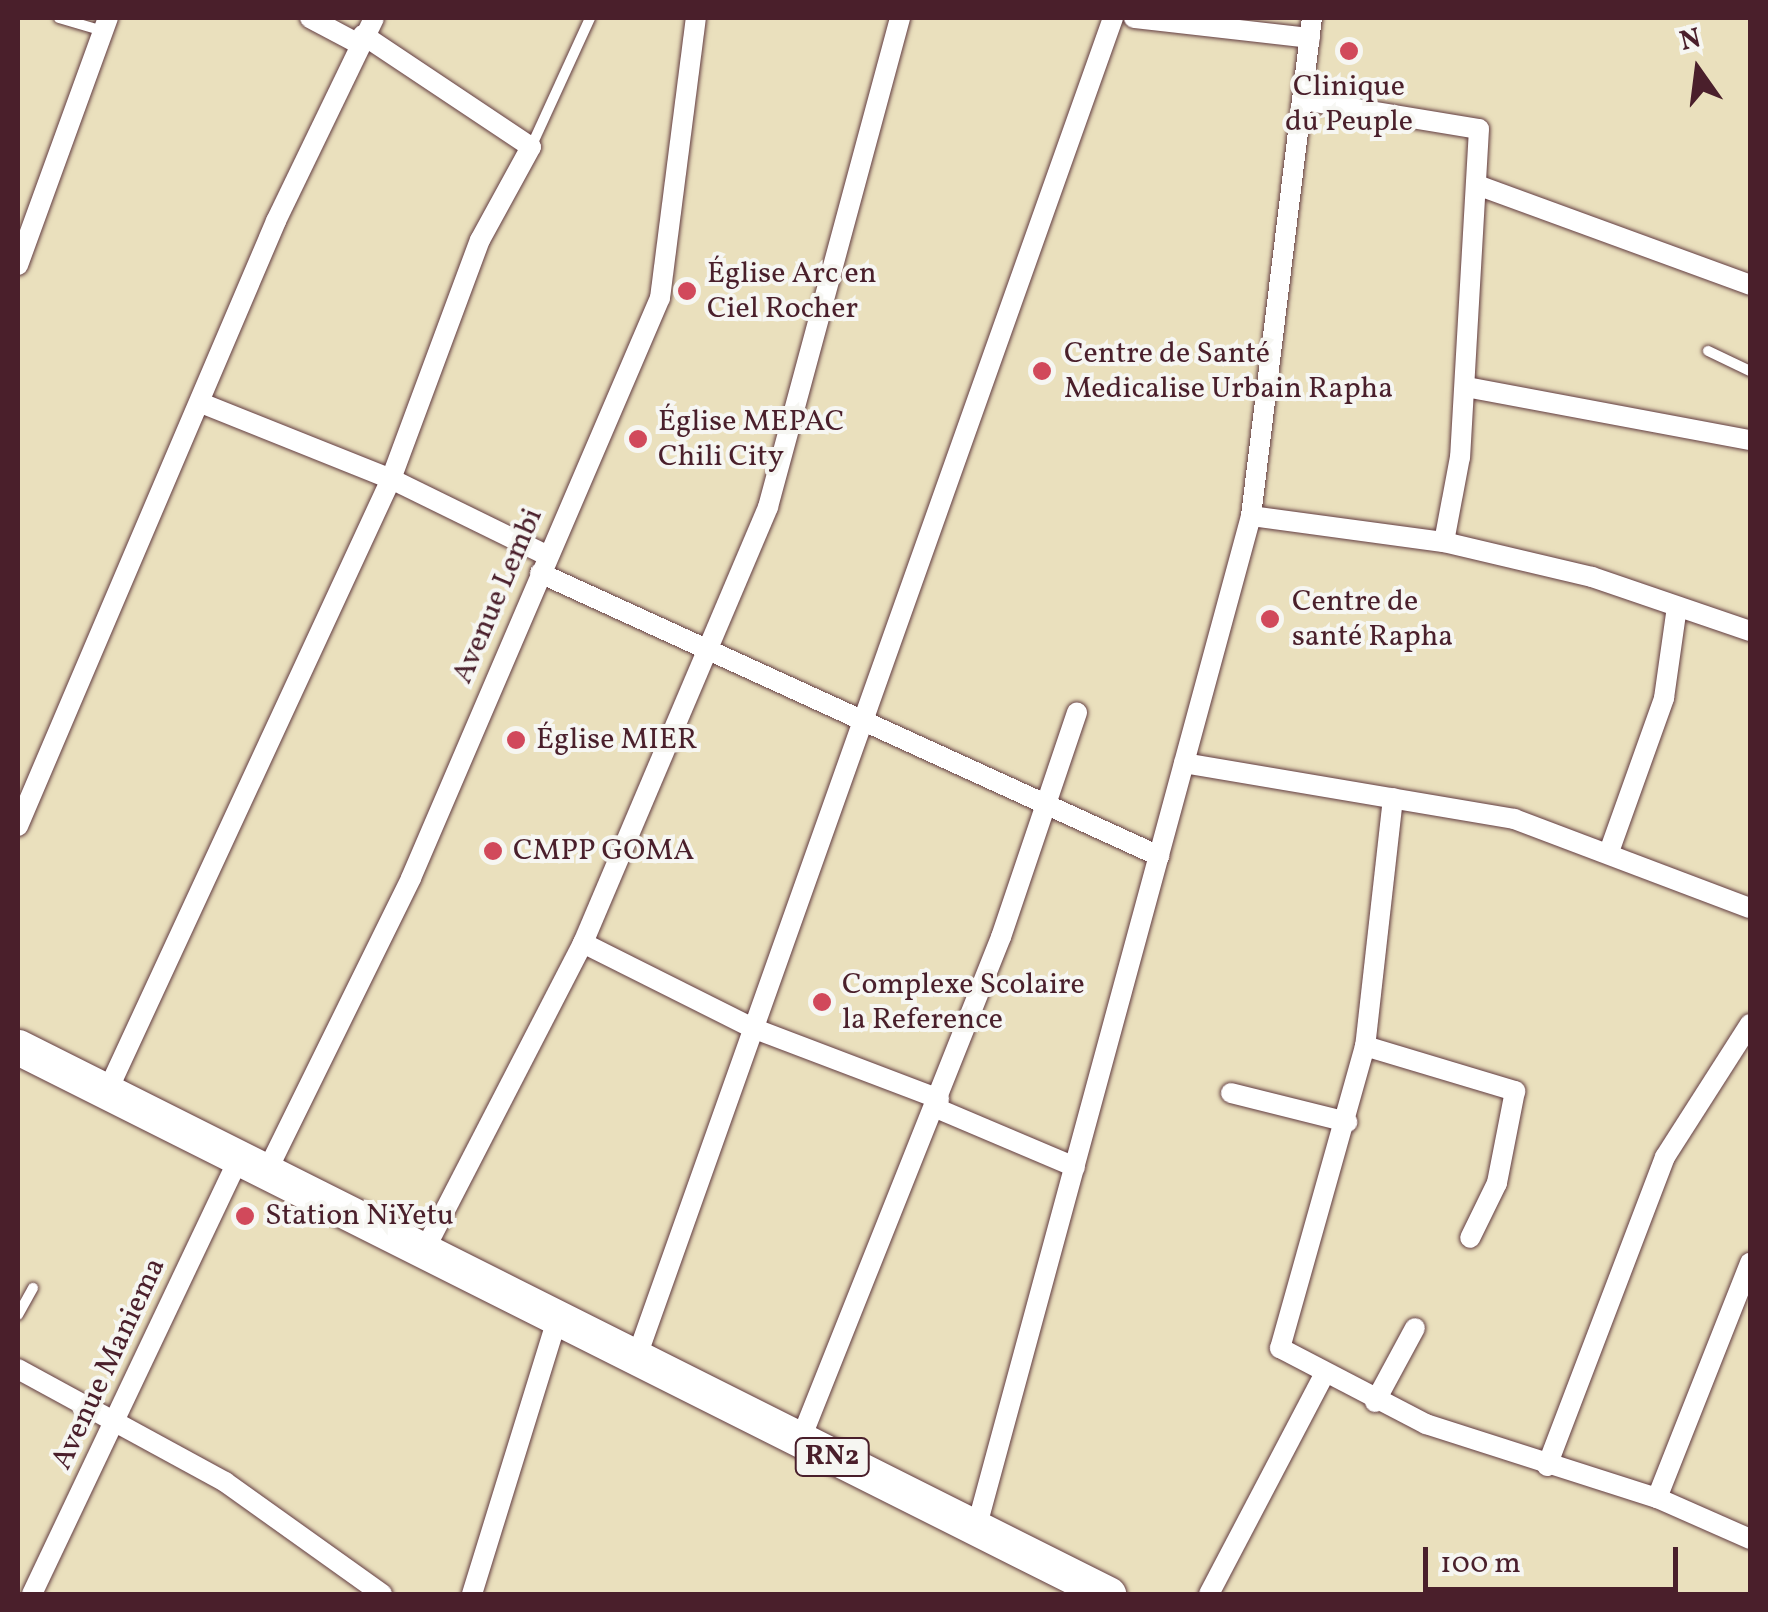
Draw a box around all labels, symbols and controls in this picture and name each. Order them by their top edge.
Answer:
text: N [1676,19,1705,62]
north arrow [1648,20,1748,120]
marker: Clinique du Peuple [1336,38,1362,64]
place label: Clinique du Peuple [1285,69,1413,140]
place label: Église Arc en Ciel Rocher [707,256,877,326]
marker: Église Arc en Ciel Rocher [676,280,698,302]
place label: Centre de Santé Medicalise Urbain Rapha [1064,336,1393,406]
marker: Centre de Santé Medicalise Urbain Rapha [1029,358,1055,384]
place label: Église MEPAC Chili City [658,404,844,474]
marker: Église MEPAC Chili City [627,428,649,450]
street label: Avenue Lembi [445,503,551,689]
place label: Centre de santé Rapha [1292,584,1453,654]
marker: Centre de santé Rapha [1257,606,1283,632]
place label: Église MIER [536,722,698,758]
marker: Église MIER [505,729,527,751]
place label: CMPP GOMA [513,833,694,869]
marker: CMPP GOMA [482,840,504,862]
place label: Complexe Scolaire la Reference [842,967,1085,1038]
marker: Complexe Scolaire la Reference [811,991,833,1013]
place label: Station NiYetu [265,1198,454,1234]
marker: Station NiYetu [234,1205,256,1227]
street label: Avenue Maniema [44,1252,174,1476]
road number: RN2 [794,1434,870,1480]
scale bar [1428,1527,1683,1589]
text: 100 m [1440,1543,1521,1585]

